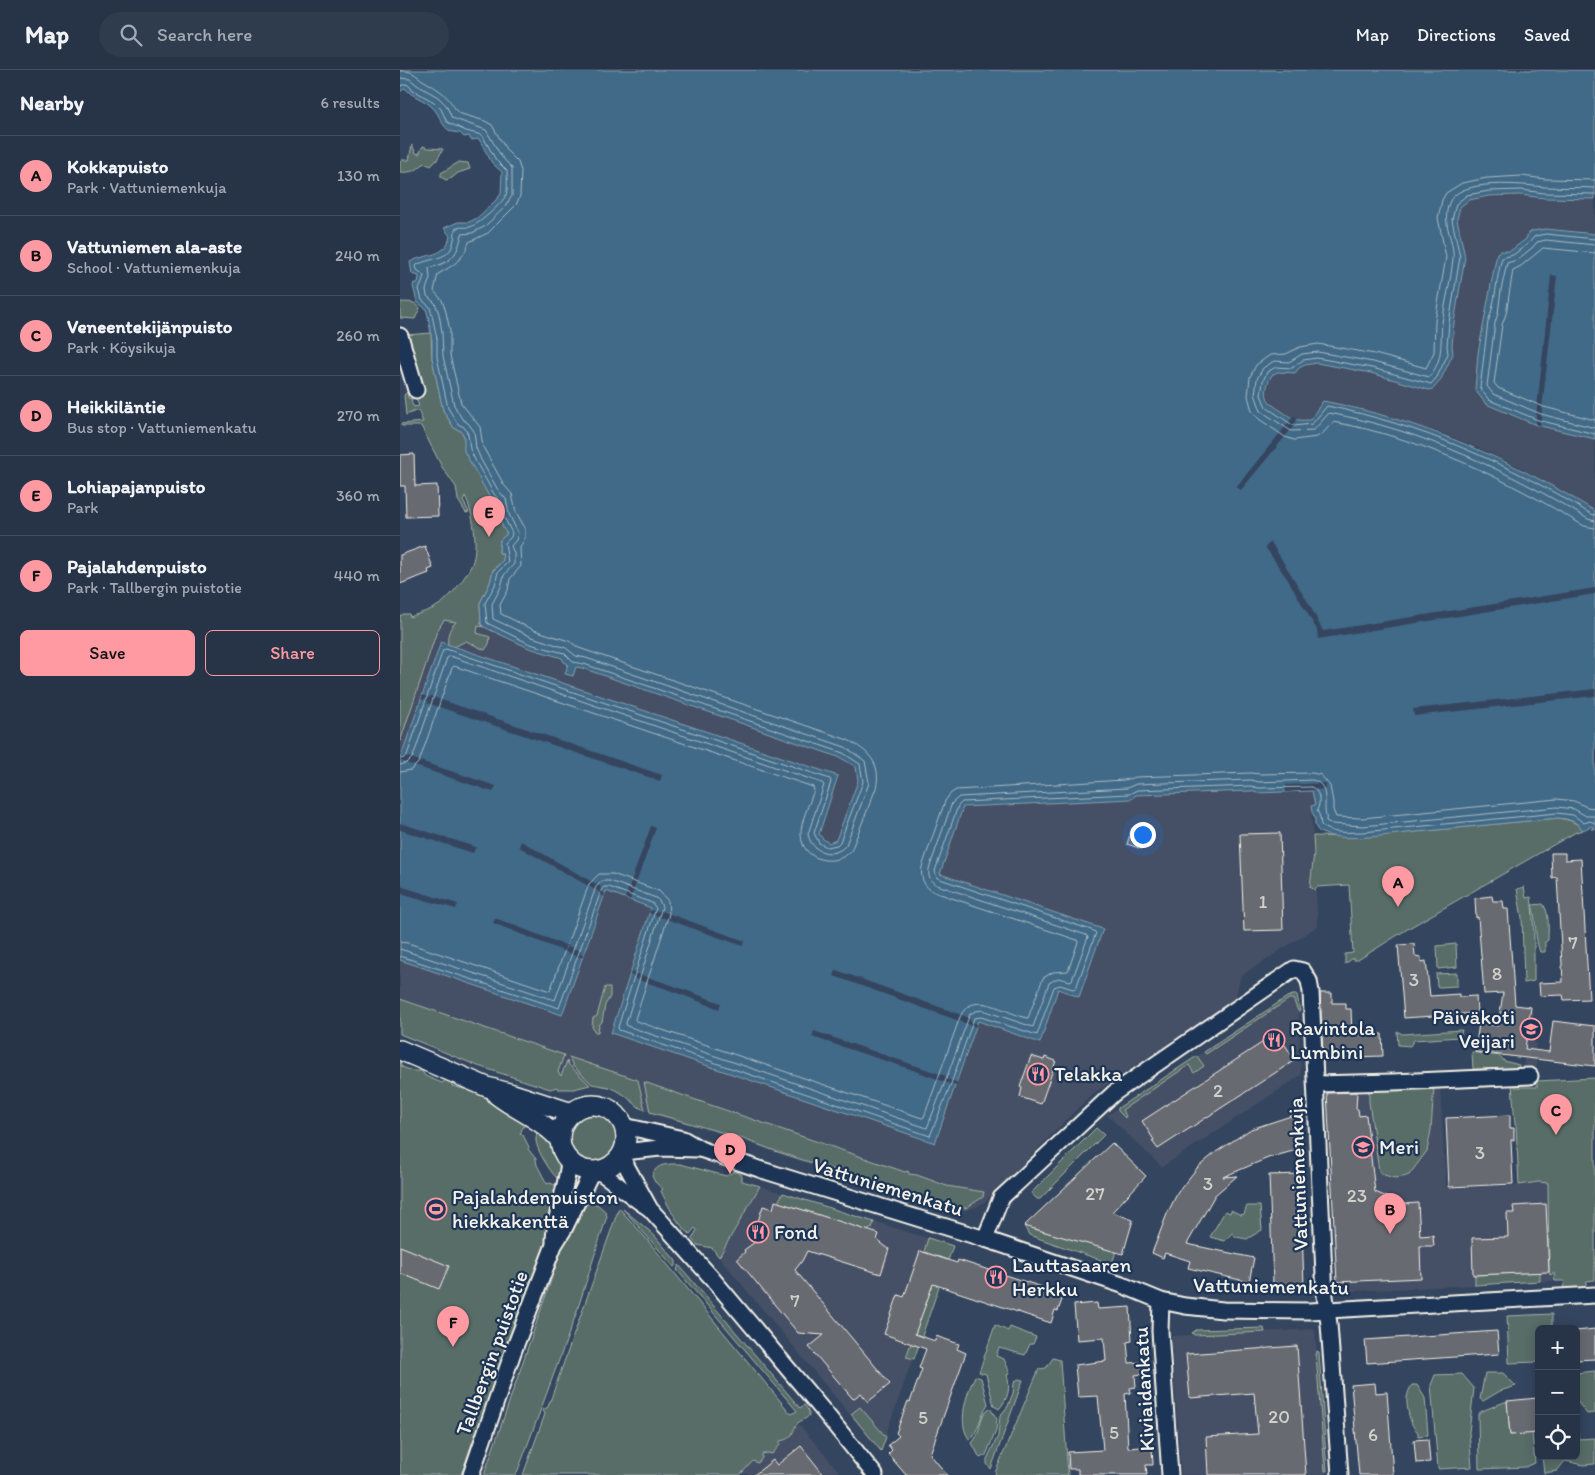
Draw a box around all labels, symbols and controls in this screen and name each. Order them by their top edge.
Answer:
search box [99,12,449,57]
text: Map [25,20,69,49]
icon: search [117,21,145,49]
text: Search here [157,23,252,46]
text: Map [1356,24,1389,46]
text: Directions [1417,24,1496,46]
text: Saved [1524,24,1570,46]
text: Nearby [20,90,84,115]
text: 6 results [320,93,380,112]
text: Kokkapuisto [67,155,168,178]
text: A [31,166,41,185]
text: 130 m [337,166,380,185]
text: Park · Vattuniemenkuja [67,178,227,197]
text: Vattuniemen ala-aste [67,235,242,258]
text: B [31,246,41,265]
text: 240 m [335,246,380,265]
text: School · Vattuniemenkuja [67,258,241,277]
text: Veneentekijänpuisto [67,315,233,338]
text: C [31,326,41,345]
text: 260 m [336,326,380,345]
text: Park · Köysikuja [67,338,176,357]
text: Heikkiläntie [67,395,165,418]
text: D [31,406,41,425]
text: 270 m [337,406,380,425]
text: Bus stop · Vattuniemenkatu [67,418,257,437]
text: Lohiapajanpuisto [67,475,205,498]
text: E [32,486,40,505]
text: 360 m [336,486,380,505]
pin: E [473,496,505,537]
text: Park [67,498,98,517]
text: Pajalahdenpuisto [67,555,207,578]
text: F [32,566,40,585]
text: 440 m [334,566,380,585]
text: Park · Tallbergin puistotie [67,578,242,597]
button: Save [20,630,195,676]
button: Share [205,630,380,676]
your location [1130,822,1156,848]
pin: A [1382,866,1414,907]
house number: 1 [1259,890,1268,913]
house number: 7 [1568,931,1578,954]
house number: 8 [1492,962,1502,985]
house number: 3 [1409,968,1419,991]
place label: Päiväkoti Veijari [1432,1004,1515,1053]
place label: Ravintola Lumbini [1290,1015,1375,1064]
school or university icon: Päiväkoti Veijari [1519,1017,1543,1041]
restaurant icon: Ravintola Lumbini [1262,1028,1286,1052]
place label: Telakka [1054,1061,1123,1086]
restaurant icon: Telakka [1026,1062,1050,1086]
house number: 2 [1213,1079,1223,1102]
pin: C [1540,1094,1572,1135]
street label: Vattuniemenkuja [1282,1097,1313,1251]
pin: D [714,1133,746,1174]
place label: Meri [1379,1134,1419,1159]
school or university icon: Meri [1351,1135,1375,1159]
house number: 3 [1475,1141,1485,1164]
street label: Vattuniemenkatu [810,1152,967,1221]
house number: 3 [1203,1172,1213,1195]
house number: 27 [1085,1182,1105,1205]
place label: Pajalahdenpuiston hiekkakenttä [452,1184,618,1233]
house number: 23 [1347,1184,1367,1207]
pin: B [1374,1193,1406,1234]
sports icon: Pajalahdenpuiston hiekkakenttä [424,1197,448,1221]
place label: Fond [774,1219,818,1244]
restaurant icon: Fond [746,1220,770,1244]
place label: Lauttasaaren Herkku [1012,1252,1132,1301]
restaurant icon: Lauttasaaren Herkku [984,1265,1008,1289]
street label: Tallbergin puistotie [450,1267,533,1439]
street label: Vattuniemenkatu [1193,1272,1350,1299]
house number: 7 [790,1289,800,1312]
pin: F [437,1306,469,1347]
map controls [1535,1325,1580,1460]
button: + [1535,1325,1580,1370]
street label: Kiviaidankatu [1128,1326,1159,1452]
button: − [1535,1370,1580,1415]
house number: 20 [1268,1405,1290,1428]
house number: 5 [918,1406,928,1429]
button: locate [1535,1415,1580,1460]
house number: 5 [1109,1421,1119,1444]
house number: 6 [1368,1423,1378,1446]

